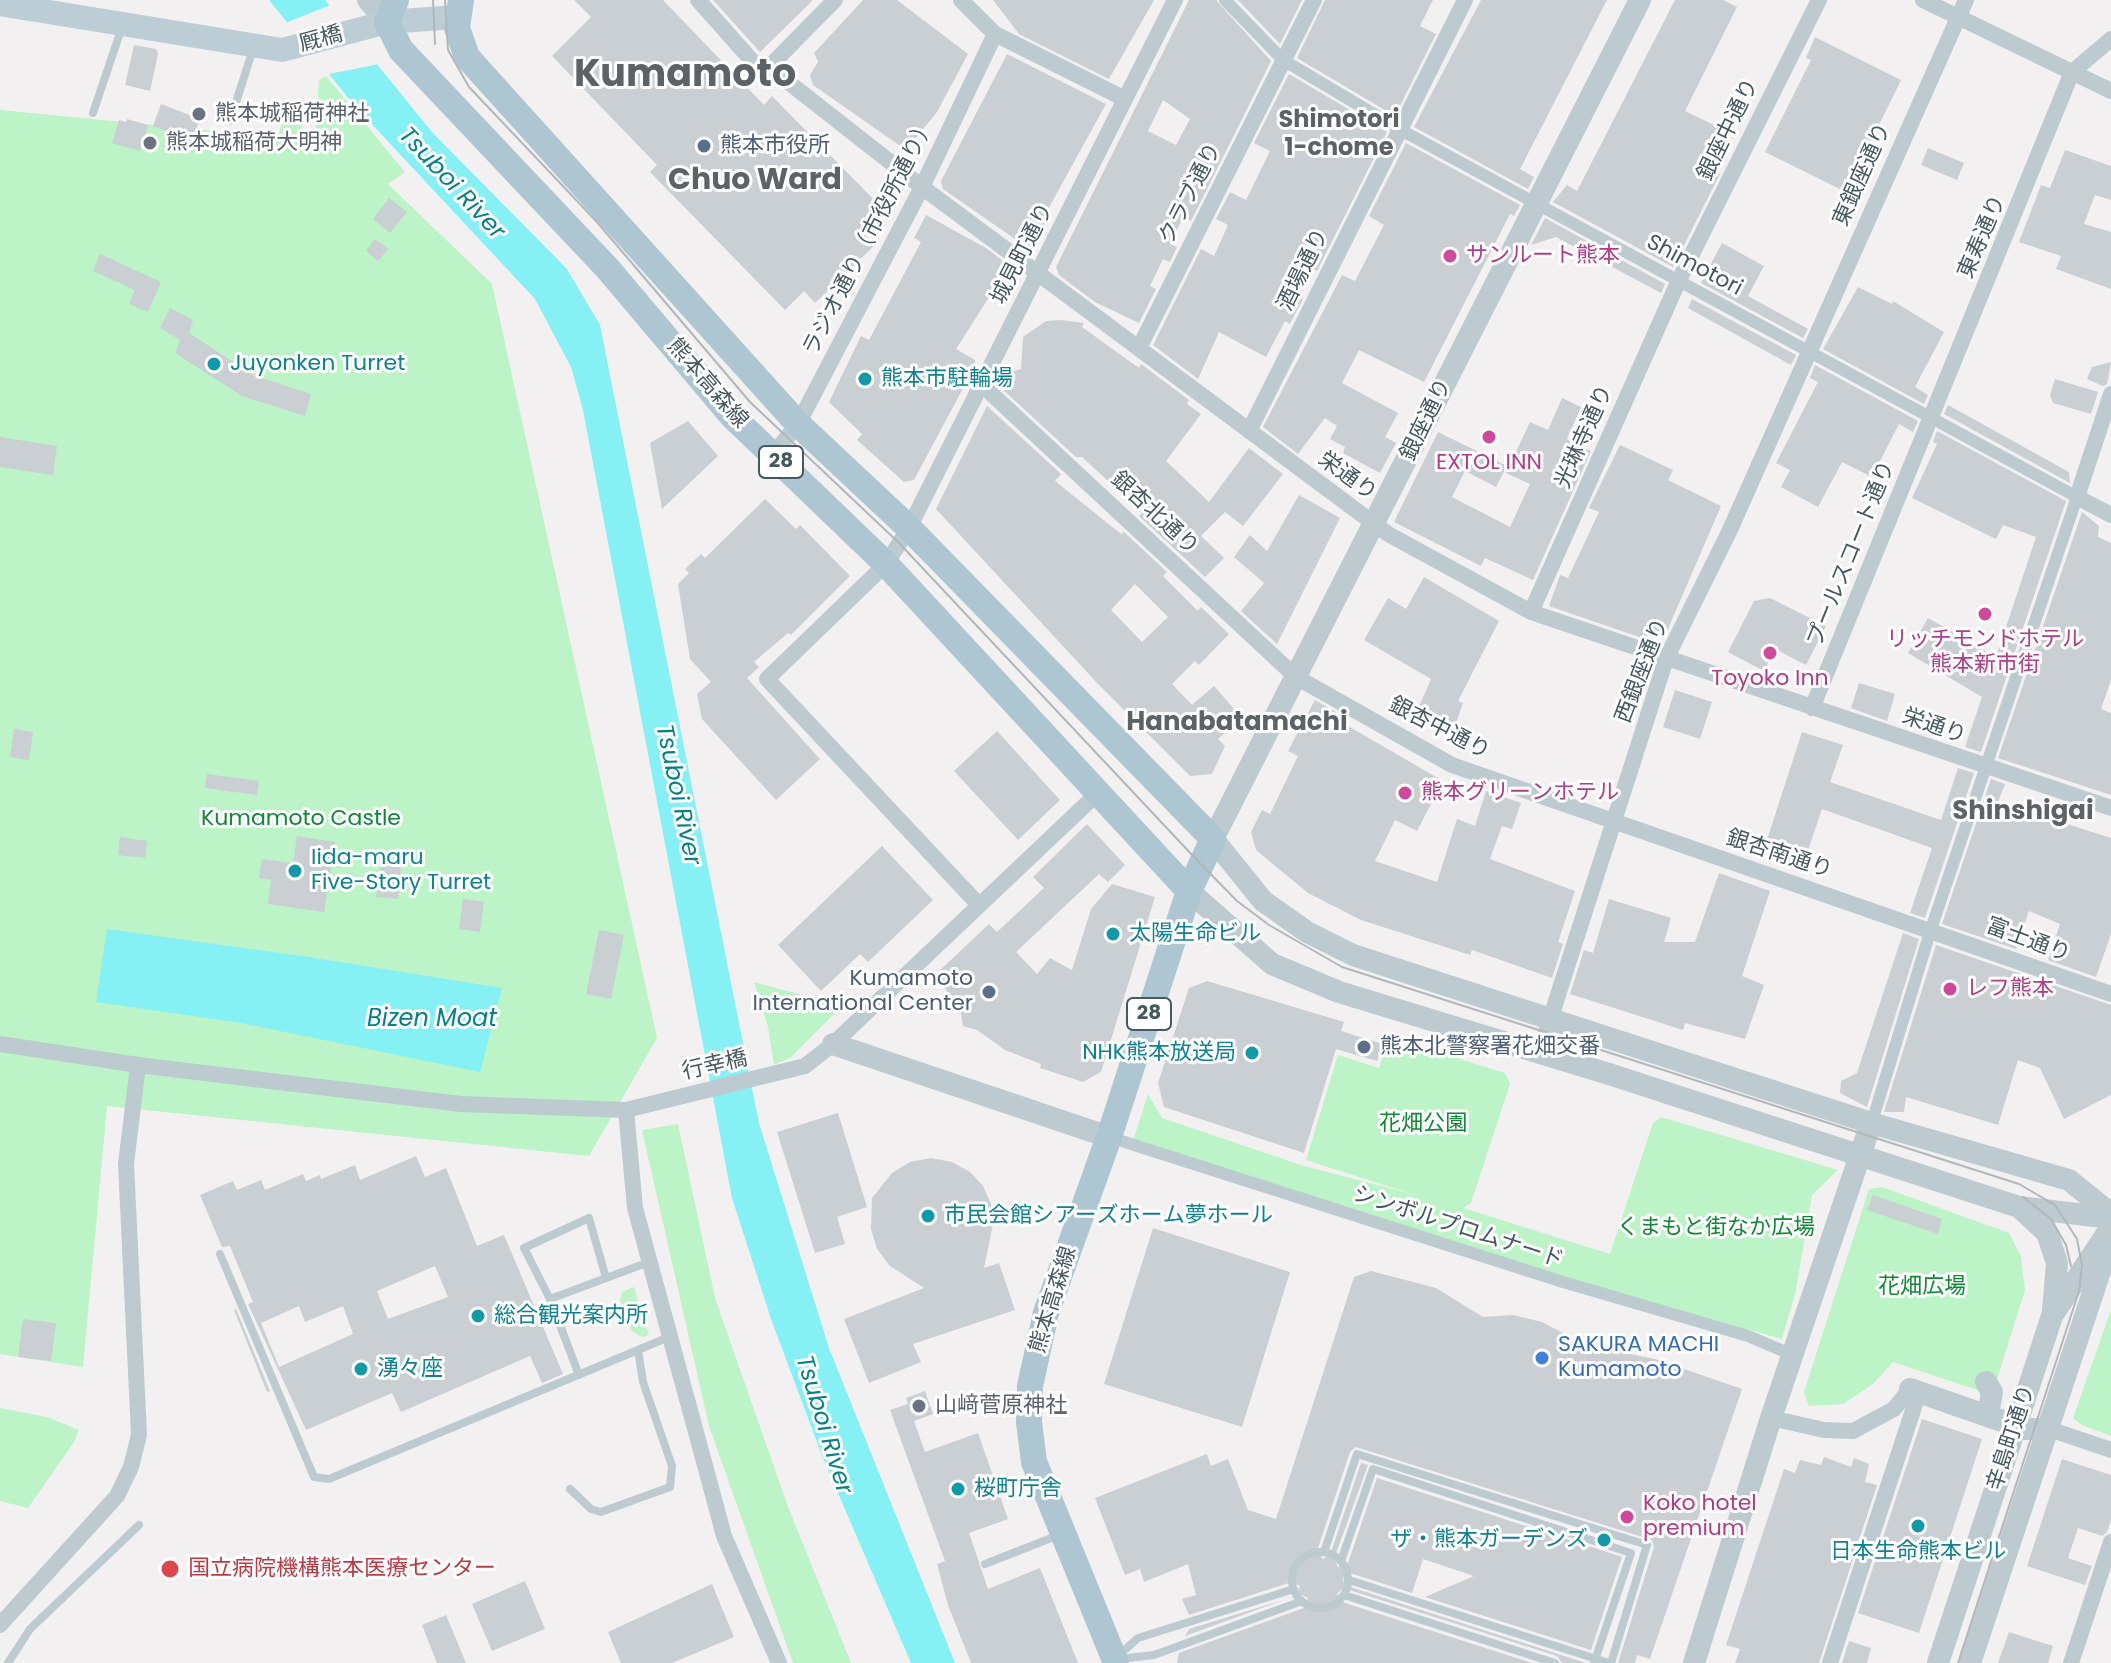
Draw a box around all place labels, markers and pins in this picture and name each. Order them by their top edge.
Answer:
place label: 熊本城稲荷神社 [215,101,369,127]
marker: 熊本城稲荷神社 [190,105,208,123]
place label: 熊本城稲荷大明神 [166,130,342,156]
place label: 熊本市役所 [720,133,830,159]
marker: 熊本城稲荷大明神 [141,134,159,152]
marker: 熊本市役所 [695,137,713,155]
place label: サンルート熊本 [1466,243,1620,269]
marker: サンルート熊本 [1441,247,1459,265]
place label: Juyonken Turret [230,351,405,377]
marker: Juyonken Turret [205,355,223,373]
place label: 熊本市駐輪場 [881,366,1013,392]
marker: 熊本市駐輪場 [856,370,874,388]
marker: EXTOL INN [1480,428,1498,446]
place label: EXTOL INN [1436,450,1542,476]
marker: リッチモンドホテル 熊本新市街 [1976,605,1994,623]
place label: リッチモンドホテル 熊本新市街 [1886,627,2084,678]
marker: Toyoko Inn [1761,644,1779,662]
place label: Toyoko Inn [1711,666,1829,692]
place label: 熊本グリーンホテル [1421,780,1619,806]
marker: 熊本グリーンホテル [1396,784,1414,802]
place label: Iida-maru Five-Story Turret [311,845,491,896]
marker: Iida-maru Five-Story Turret [286,862,304,880]
place label: 太陽生命ビル [1129,921,1261,947]
marker: 太陽生命ビル [1104,925,1122,943]
place label: Kumamoto International Center [752,966,973,1018]
place label: レフ熊本 [1966,976,2054,1002]
marker: レフ熊本 [1941,980,1959,998]
marker: Kumamoto International Center [980,983,998,1001]
place label: 熊本北警察署花畑交番 [1380,1034,1600,1060]
marker: 熊本北警察署花畑交番 [1355,1038,1373,1056]
place label: NHK熊本放送局 [1082,1040,1236,1066]
marker: NHK熊本放送局 [1243,1044,1261,1062]
place label: 市民会館シアーズホーム夢ホール [944,1203,1273,1229]
marker: 市民会館シアーズホーム夢ホール [919,1207,937,1225]
place label: 総合観光案内所 [494,1303,648,1329]
marker: 総合観光案内所 [469,1307,487,1325]
place label: SAKURA MACHI Kumamoto [1558,1332,1719,1384]
marker: SAKURA MACHI Kumamoto [1533,1349,1551,1367]
place label: 湧々座 [377,1356,443,1382]
marker: 湧々座 [352,1360,370,1378]
place label: 山﨑菅原神社 [935,1393,1067,1419]
marker: 山﨑菅原神社 [910,1397,928,1415]
place label: 桜町庁舎 [974,1476,1062,1502]
marker: 桜町庁舎 [949,1480,967,1498]
place label: Koko hotel premium [1643,1491,1757,1542]
marker: Koko hotel premium [1618,1508,1636,1526]
marker: 日本生命熊本ビル [1909,1517,1927,1535]
place label: ザ・熊本ガーデンズ [1390,1527,1588,1553]
marker: ザ・熊本ガーデンズ [1595,1531,1613,1549]
place label: 日本生命熊本ビル [1830,1539,2006,1565]
place label: 国立病院機構熊本医療センター [188,1556,496,1582]
marker: 国立病院機構熊本医療センター [159,1558,181,1580]

